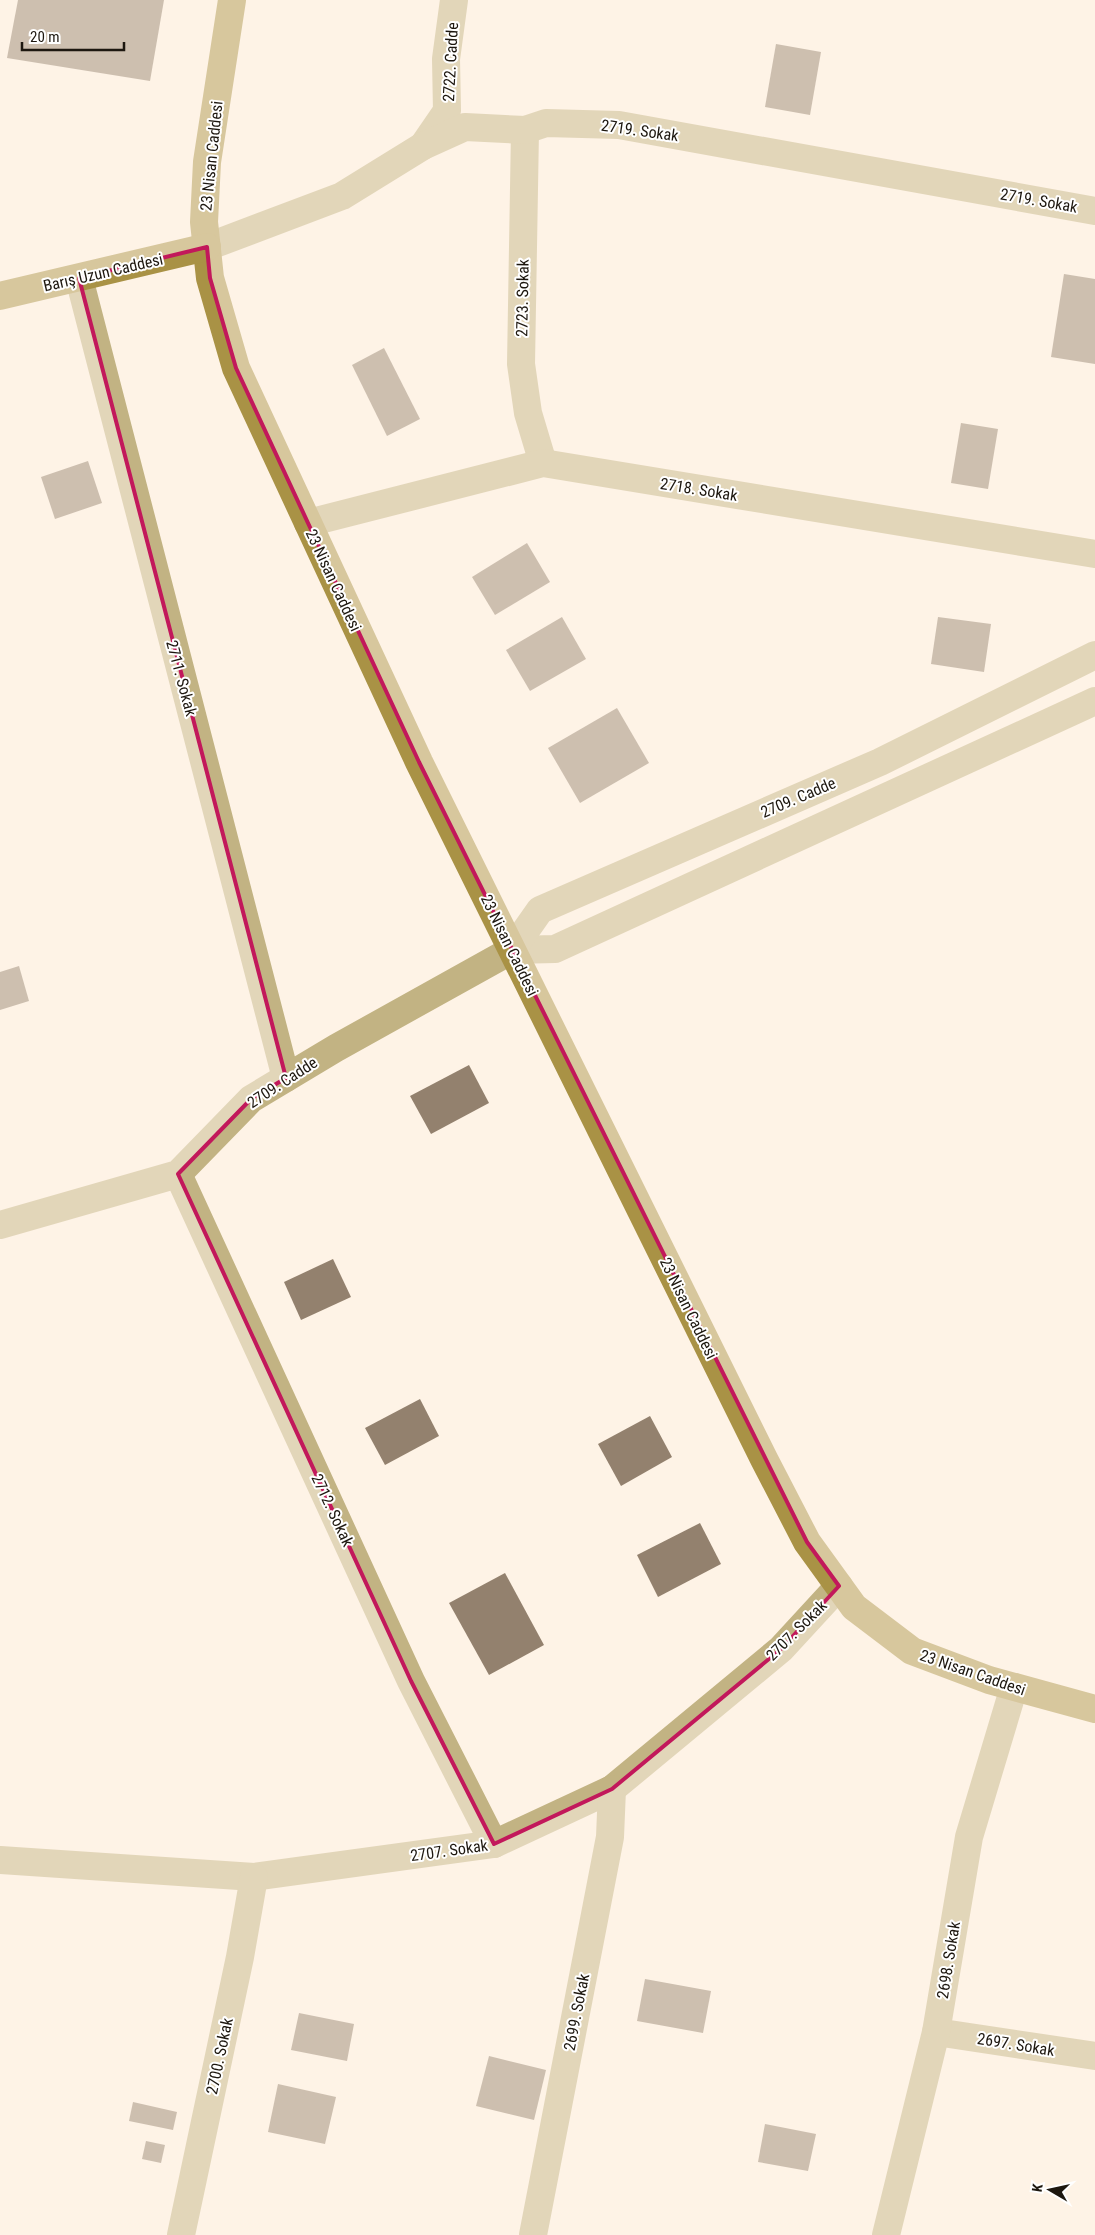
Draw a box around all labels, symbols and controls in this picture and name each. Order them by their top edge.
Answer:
scale bar [22,20,125,52]
street label: 2722. Cadde [439,22,462,102]
text: 20 m [30,28,60,46]
street label: 23 Nisan Caddesi [196,100,227,212]
street label: 2719. Sokak [600,116,681,145]
street label: 2719. Sokak [999,184,1080,217]
street label: Barış Uzun Caddesi [41,249,165,295]
street label: 2723. Sokak [512,258,533,337]
street label: 2718. Sokak [659,474,740,505]
street label: 23 Nisan Caddesi [302,526,366,634]
street label: 2711. Sokak [162,638,201,719]
street label: 2709. Cadde [758,773,839,822]
street label: 23 Nisan Caddesi [477,891,542,999]
street label: 2709. Cadde [244,1053,321,1112]
street label: 23 Nisan Caddesi [656,1254,721,1362]
street label: 2712. Sokak [307,1471,358,1550]
street label: 2707. Sokak [762,1596,831,1665]
street label: 23 Nisan Caddesi [917,1646,1028,1699]
street label: 2707. Sokak [409,1836,490,1865]
street label: 2698. Sokak [933,1919,964,2000]
street label: 2699. Sokak [560,1971,593,2052]
street label: 2700. Sokak [202,2015,237,2096]
street label: 2697. Sokak [976,2029,1057,2060]
north arrow [1025,2165,1075,2215]
text: K [1029,2183,1046,2193]

